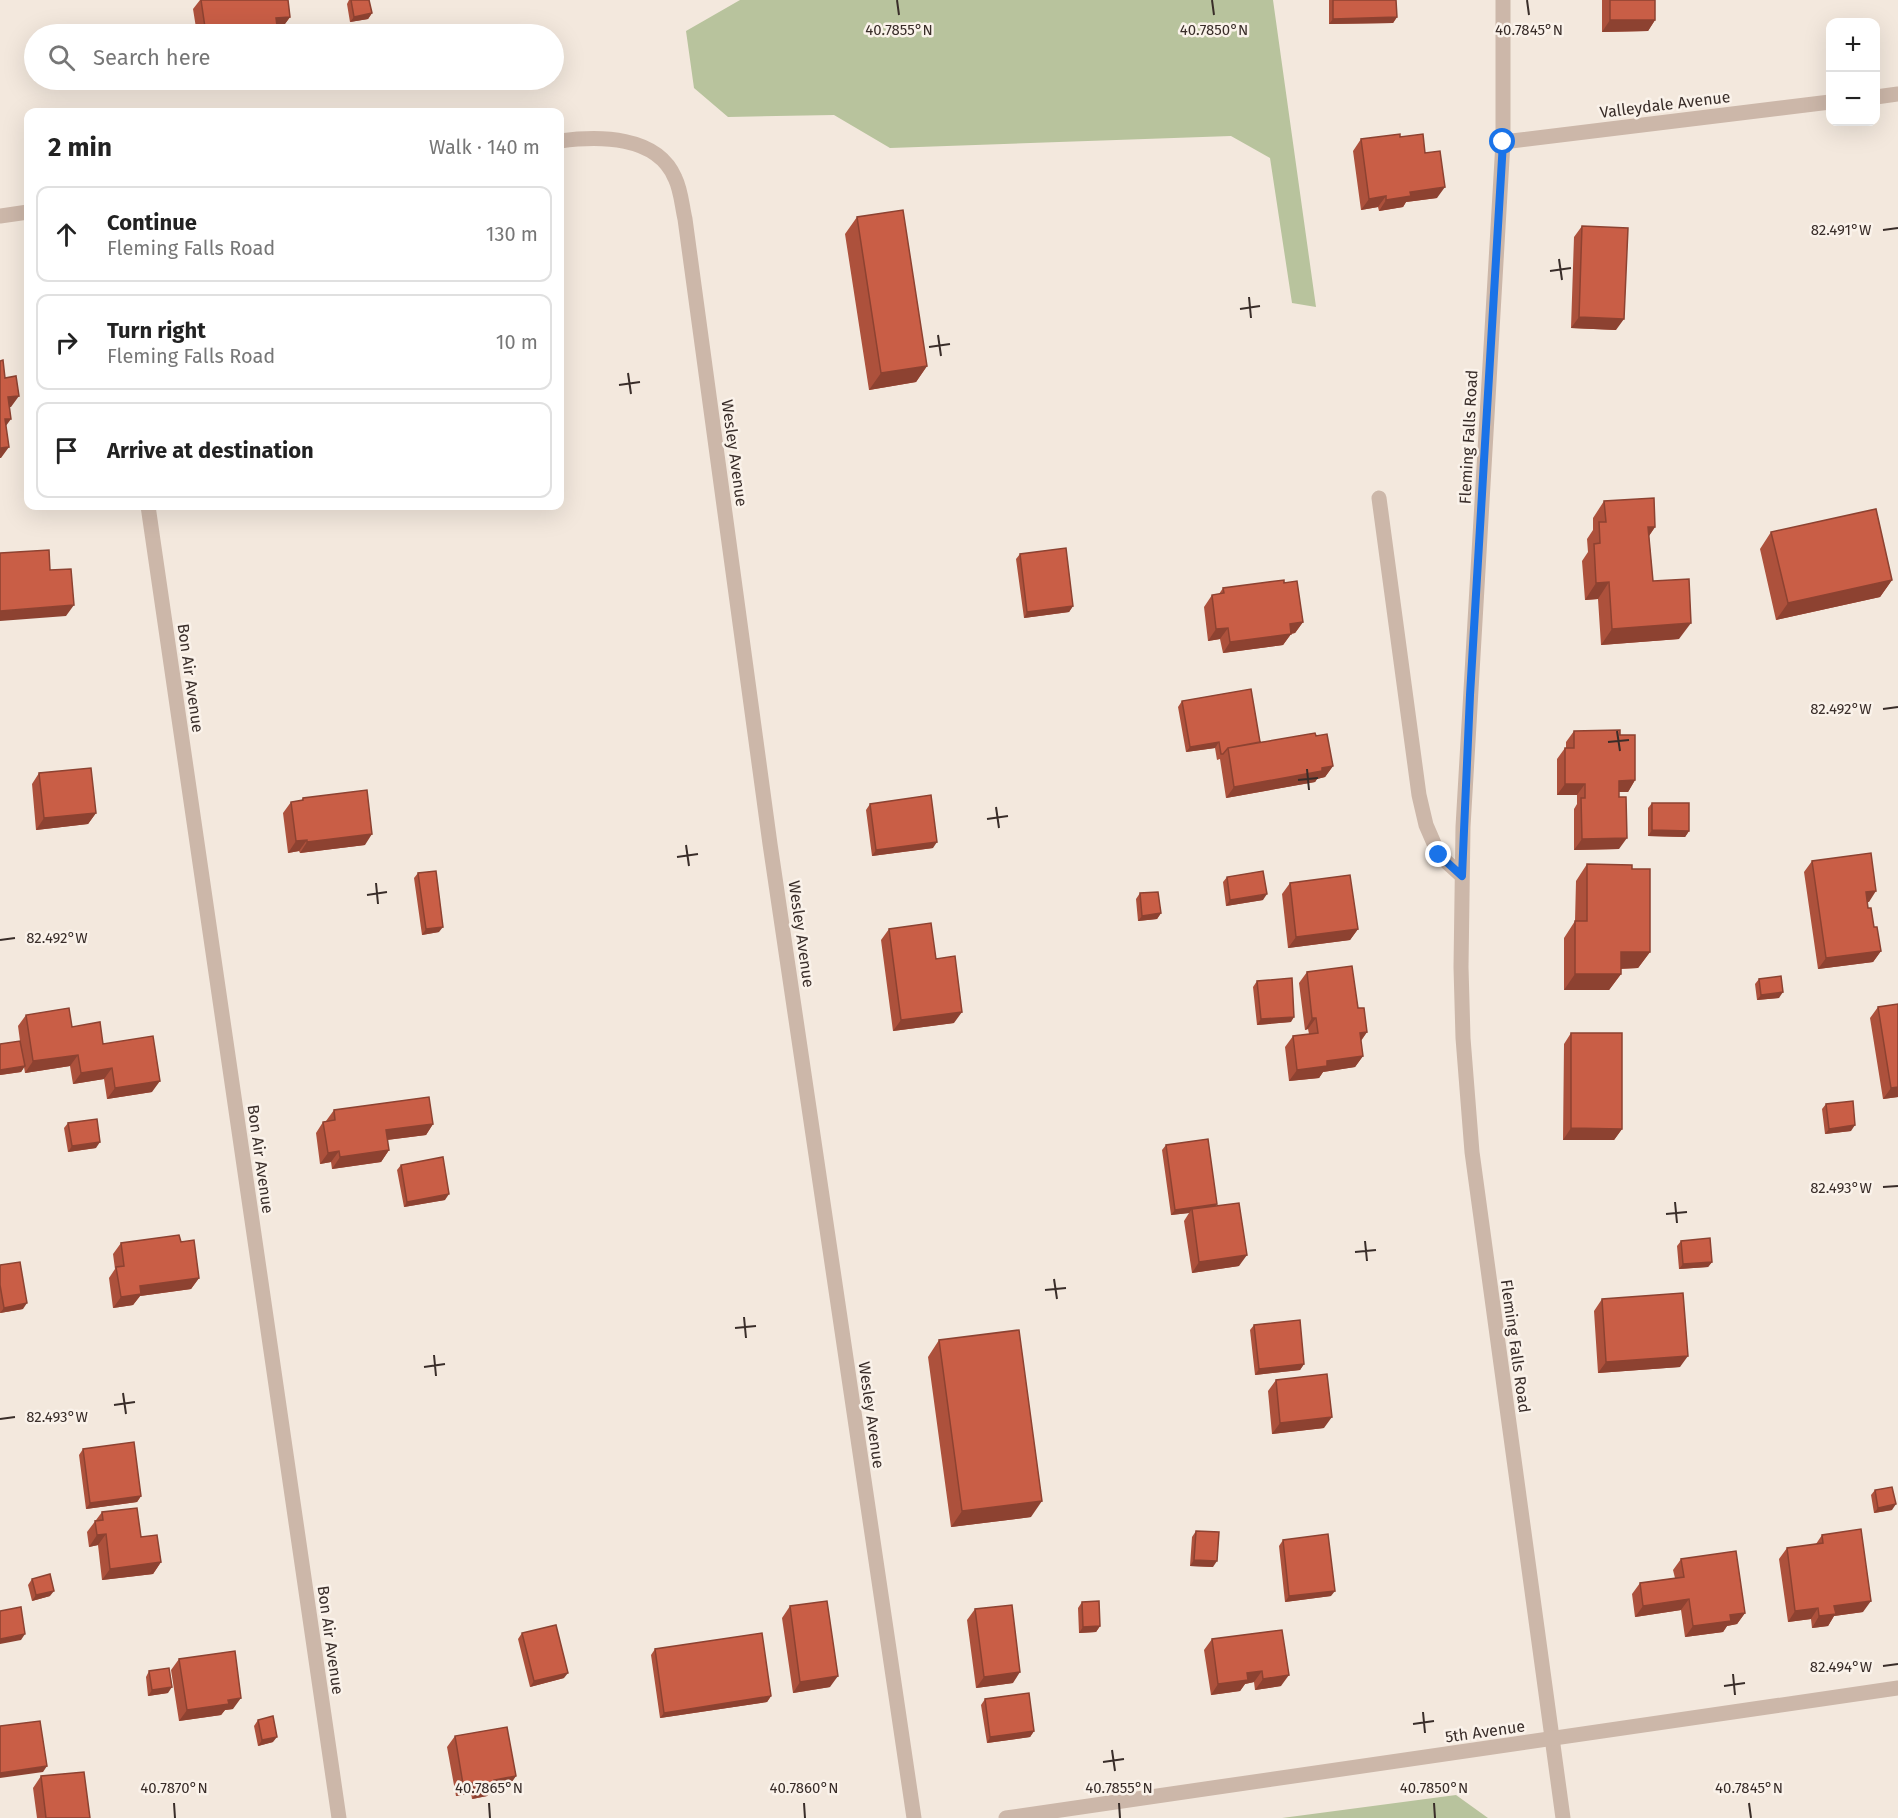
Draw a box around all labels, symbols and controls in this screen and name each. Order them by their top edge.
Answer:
map controls [1826,18,1880,126]
button: + [1826,18,1880,72]
text: 40.7855°N [865,21,933,39]
text: 40.7850°N [1180,21,1248,39]
text: 40.7845°N [1495,21,1563,39]
search box [24,24,564,90]
icon: search [45,41,78,74]
text: Search here [93,44,211,71]
button: − [1826,72,1880,126]
street label: Valleydale Avenue [1599,87,1731,122]
route start [1489,128,1515,154]
text: 2 min [48,132,112,163]
text: Walk · 140 m [429,135,540,159]
text: Continue [107,209,197,236]
icon: ahead [50,218,83,251]
text: 82.491°W [1811,221,1872,239]
text: 130 m [486,222,538,246]
text: Fleming Falls Road [107,236,275,260]
text: Turn right [107,317,206,344]
icon: right [50,326,83,359]
text: 10 m [496,330,538,354]
text: Fleming Falls Road [107,344,275,368]
street label: Fleming Falls Road [1455,369,1482,505]
street label: Wesley Avenue [718,398,751,508]
icon: arrive [50,434,83,467]
text: Arrive at destination [107,437,314,464]
street label: Bon Air Avenue [173,622,208,734]
text: 82.492°W [1810,700,1872,718]
route end [1425,841,1451,867]
street label: Wesley Avenue [785,879,818,989]
text: 82.492°W [26,929,88,947]
street label: Bon Air Avenue [243,1103,278,1215]
text: 82.493°W [1810,1179,1872,1197]
street label: Fleming Falls Road [1497,1278,1534,1414]
street label: Wesley Avenue [855,1360,888,1470]
text: 82.493°W [26,1408,88,1426]
street label: Bon Air Avenue [313,1584,348,1696]
text: 82.494°W [1810,1658,1873,1676]
street label: 5th Avenue [1444,1716,1526,1746]
text: 40.7870°N [140,1779,208,1797]
text: 40.7865°N [455,1779,523,1797]
text: 40.7860°N [769,1779,839,1797]
text: 40.7855°N [1085,1779,1153,1797]
text: 40.7850°N [1400,1779,1468,1797]
text: 40.7845°N [1715,1779,1783,1797]

